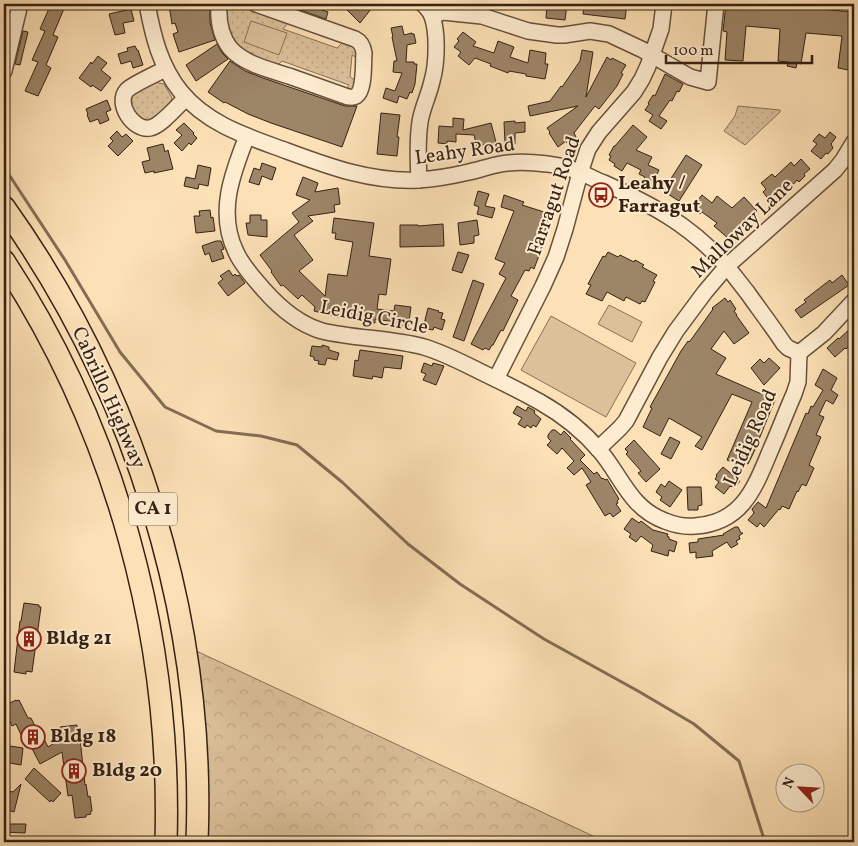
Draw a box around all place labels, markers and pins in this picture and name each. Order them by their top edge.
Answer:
place label: Leahy / Farragut [618,170,701,221]
bus stop icon: Leahy / Farragut [588,182,614,208]
place label: Bldg 21 [46,625,112,653]
building icon: Bldg 21 [16,626,42,652]
place label: Bldg 18 [50,723,116,751]
building icon: Bldg 18 [20,724,46,750]
place label: Bldg 20 [92,757,162,785]
building icon: Bldg 20 [61,758,87,784]

